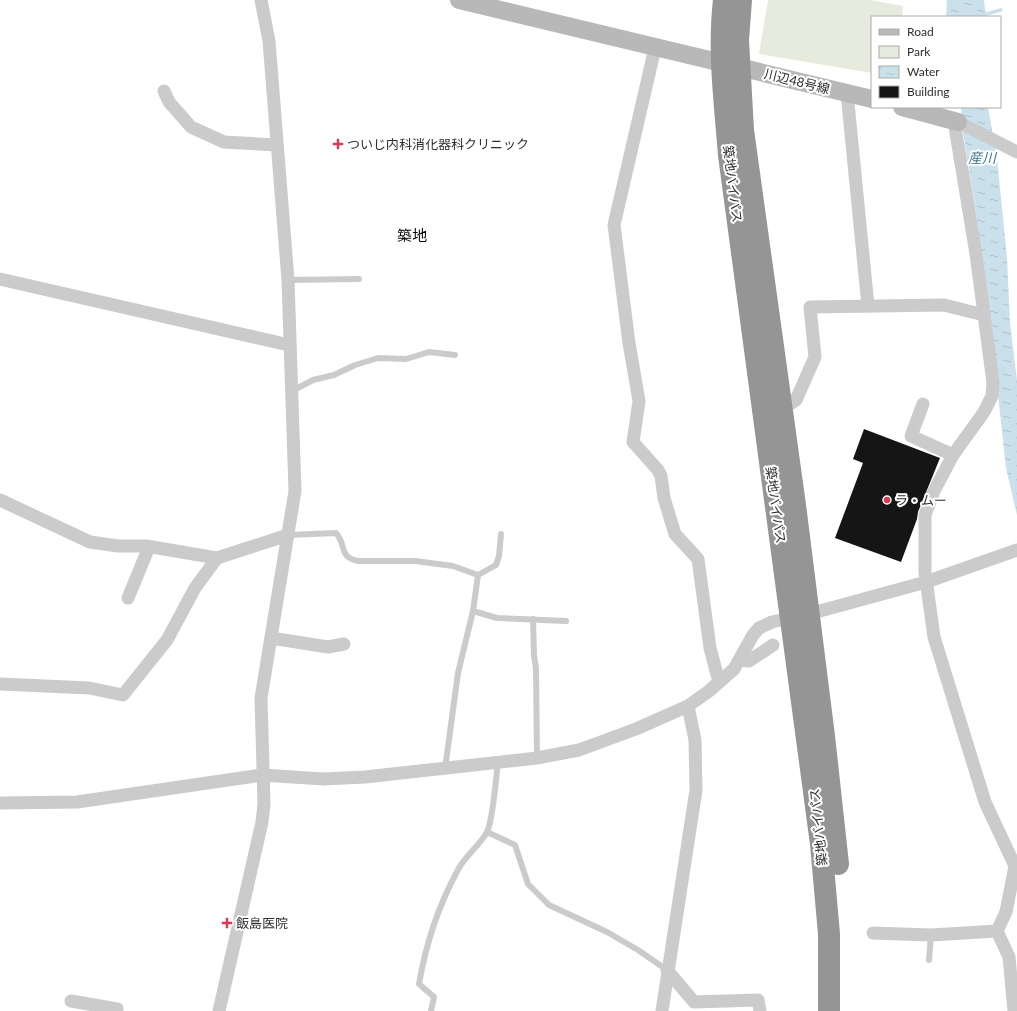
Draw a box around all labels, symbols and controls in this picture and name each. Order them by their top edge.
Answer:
legend [871,16,1001,108]
text: Road [907,24,934,39]
text: Park [907,44,931,59]
text: Water [907,64,940,79]
street label: 川辺48号線 [763,65,831,97]
text: Building [907,84,950,99]
place label: ついじ内科消化器科クリニック [347,136,529,152]
marker: ついじ内科消化器科クリニック [332,138,344,150]
street label: 築地バイパス [720,144,746,224]
water label: 産川 [968,149,998,166]
district label: 築地 [397,226,427,244]
street label: 築地バイパス [763,465,789,545]
place label: ラ・ムー [895,492,947,508]
marker: ラ・ムー [882,495,892,505]
street label: 築地バイパス [806,788,830,866]
place label: 飯島医院 [236,915,288,931]
marker: 飯島医院 [221,917,233,929]

